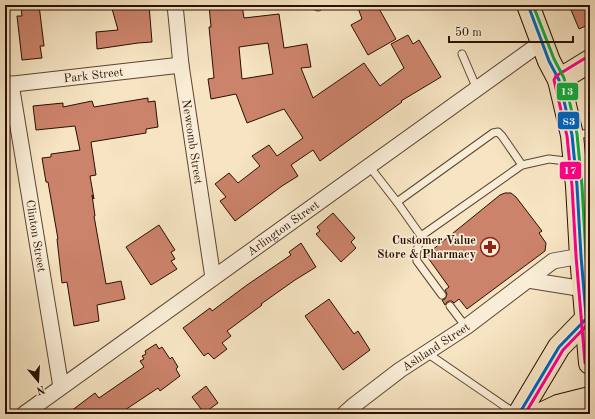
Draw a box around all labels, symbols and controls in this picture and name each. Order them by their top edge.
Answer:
scale bar [449,18,573,44]
text: 50 m [455,26,482,39]
street label: Park Street [63,67,124,85]
line badge: 13 [556,82,579,101]
text: 13 [561,87,573,98]
street label: Newcomb Street [179,99,204,185]
line badge: 83 [557,111,580,130]
text: 83 [563,117,575,128]
line badge: 17 [559,161,582,180]
text: 17 [564,166,576,177]
street label: Clinton Street [23,199,47,273]
street label: Arlington Street [245,199,322,259]
place label: Customer Value Store & Pharmacy [377,235,476,261]
pharmacy icon: Customer Value Store & Pharmacy [479,236,501,258]
street label: Ashland Street [400,321,473,374]
north arrow [18,361,58,401]
text: N [34,383,46,396]

